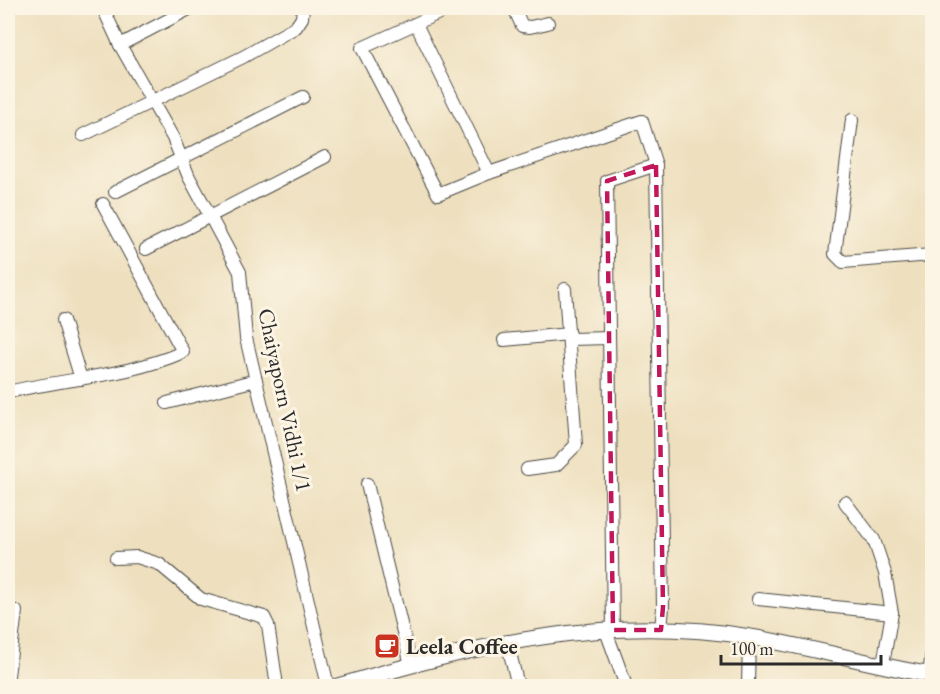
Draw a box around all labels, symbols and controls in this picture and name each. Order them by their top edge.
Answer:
street label: Chaiyaporn Vidhi 1/1 [251,306,319,494]
scale bar [721,628,882,666]
cafe icon: Leela Coffee [372,631,402,661]
place label: Leela Coffee [406,632,518,661]
text: 100 m [730,637,774,660]

